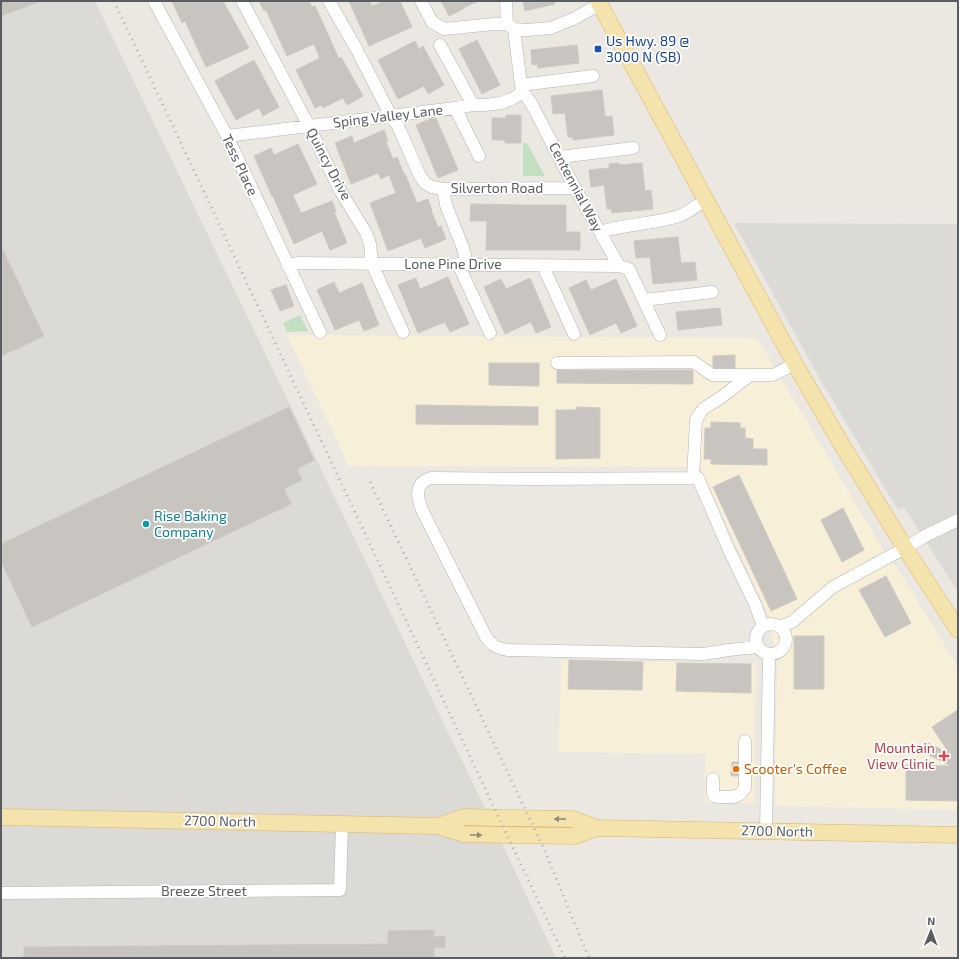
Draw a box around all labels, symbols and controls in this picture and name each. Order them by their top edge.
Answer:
place label: Us Hwy. 89 @ 3000 N (SB) [606,32,689,65]
marker: Us Hwy. 89 @ 3000 N (SB) [593,44,603,54]
street label: Sping Valley Lane [332,100,444,131]
street label: Quincy Drive [303,125,356,203]
street label: Tess Place [219,131,262,198]
street label: Centennial Way [546,139,607,235]
street label: Silverton Road [451,179,543,196]
street label: Lone Pine Drive [404,255,502,272]
place label: Rise Baking Company [154,507,227,540]
marker: Rise Baking Company [141,519,151,529]
place label: Mountain View Clinic [867,739,935,772]
marker: Mountain View Clinic [938,750,950,762]
place label: Scooter's Coffee [744,760,847,777]
marker: Scooter's Coffee [731,764,741,774]
street label: 2700 North [184,811,256,830]
one-way arrow [553,816,566,822]
street label: 2700 North [741,821,813,840]
one-way arrow [470,831,482,838]
street label: Breeze Street [161,882,247,899]
north arrow [911,911,951,951]
text: N [927,914,935,927]

